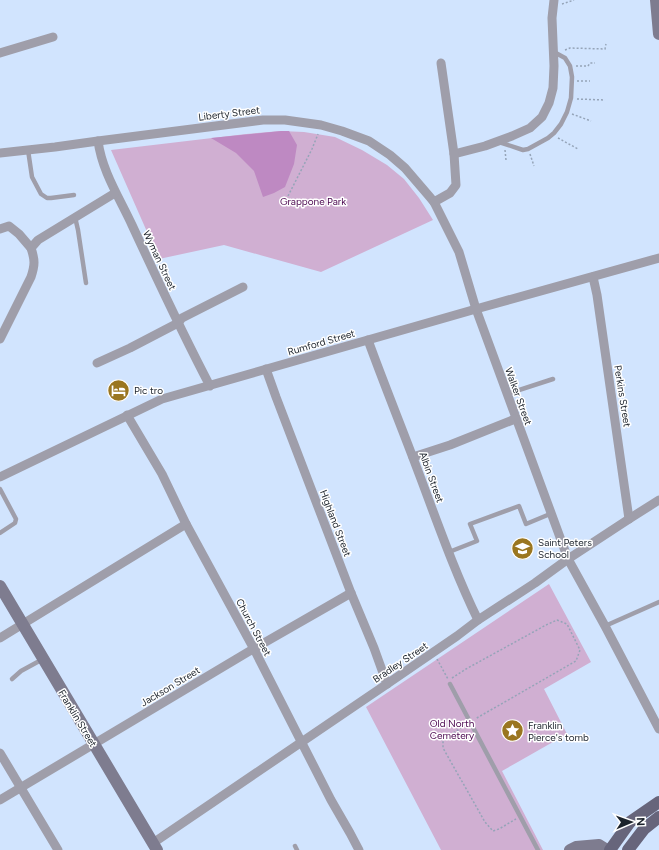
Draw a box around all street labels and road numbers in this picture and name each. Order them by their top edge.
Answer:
street label: Liberty Street [198,103,261,124]
street label: Wyman Street [140,228,179,292]
street label: Rumford Street [286,327,357,358]
street label: Perkins Street [611,364,634,428]
street label: Walker Street [502,366,535,427]
street label: Albin Street [416,450,447,505]
street label: Highland Street [317,488,354,559]
street label: Church Street [233,596,274,658]
street label: Bradley Street [370,639,430,686]
street label: Jackson Street [138,663,203,709]
street label: Franklin Street [55,687,100,750]

